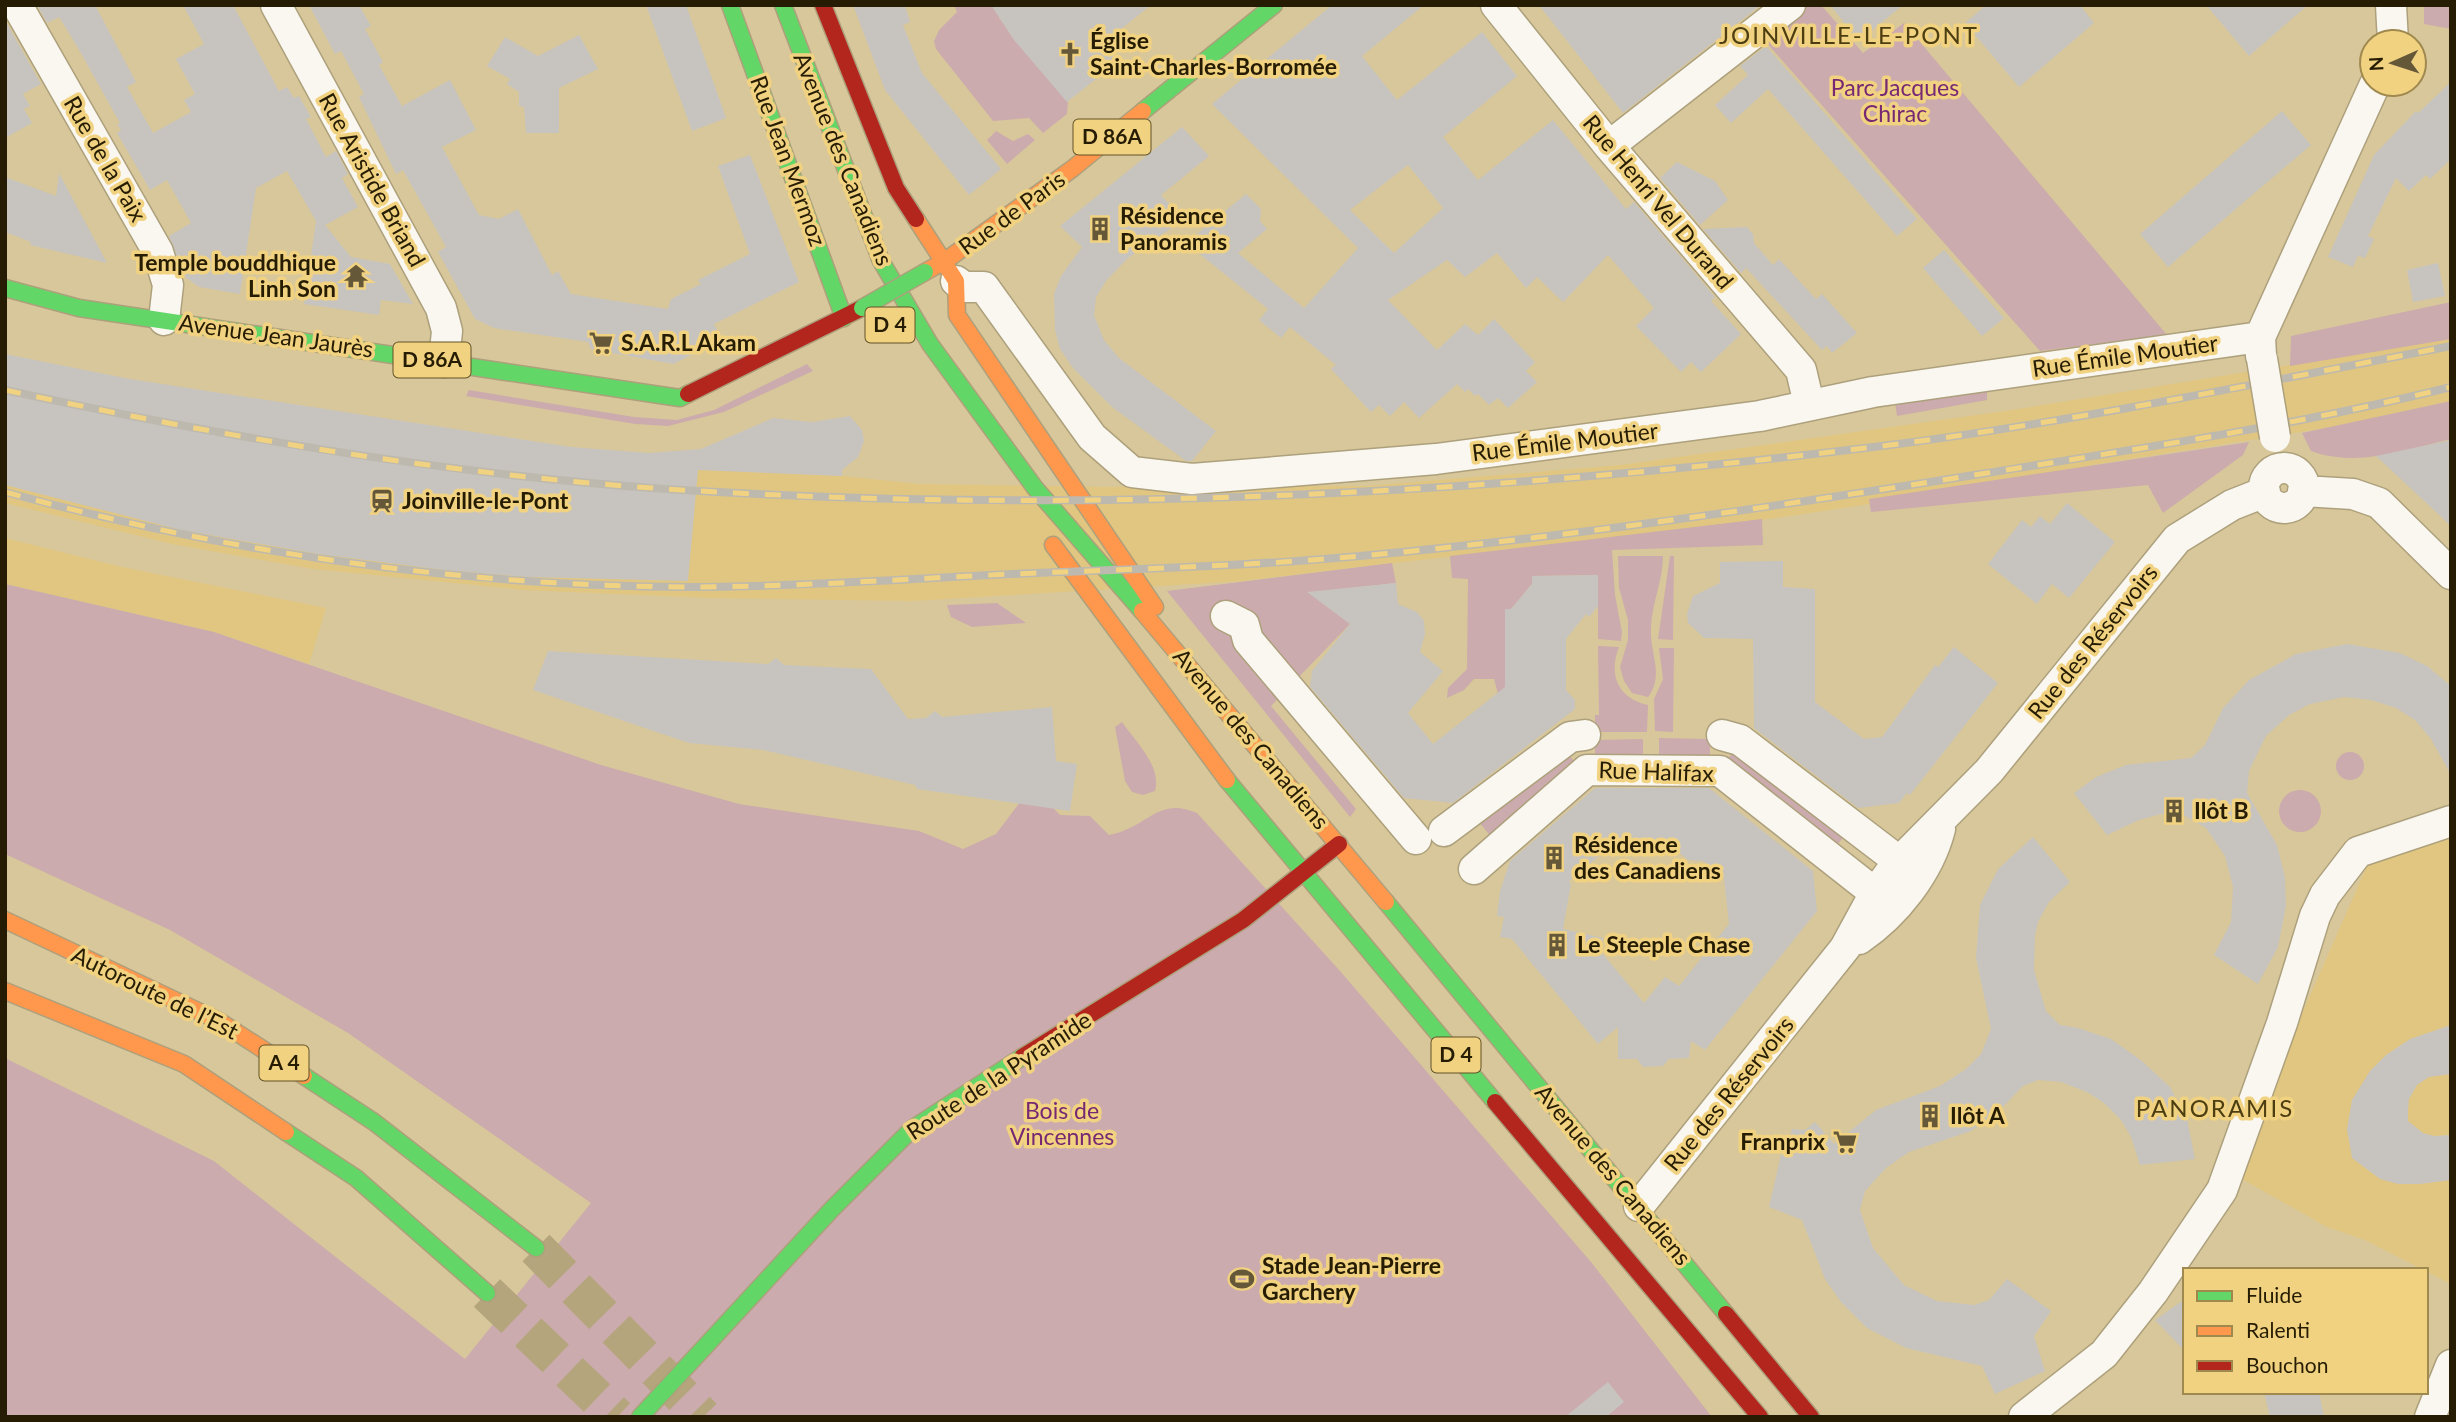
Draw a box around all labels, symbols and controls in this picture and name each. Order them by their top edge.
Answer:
district label: JOINVILLE-LE-PONT [1719,20,1979,49]
place label: Église Saint-Charles-Borromée [1090,26,1337,80]
north arrow [2358,28,2428,98]
church icon: Église Saint-Charles-Borromée [1056,40,1084,68]
street label: Avenue des Canadiens [788,48,899,269]
text: N [2364,56,2387,72]
street label: Rue Jean Mermoz [745,72,833,250]
park label: Parc Jacques Chirac [1831,73,1959,127]
street label: Rue Aristide Briand [314,88,432,271]
street label: Rue de la Paix [59,91,153,227]
street label: Rue Henri Vel Durand [1578,109,1740,294]
road number: D 86A [1074,120,1150,154]
street label: Rue de Paris [953,164,1070,260]
place label: Résidence Panoramis [1120,201,1227,255]
building icon: Résidence Panoramis [1086,215,1114,243]
place label: Temple bouddhique Linh Son [134,248,336,302]
temple icon: Temple bouddhique Linh Son [342,262,370,290]
street label: Avenue Jean Jaurès [177,308,375,363]
road number: D 4 [866,308,914,342]
place label: S.A.R.L Akam [621,328,756,356]
street label: Rue Émile Moutier [2030,328,2220,382]
supermarket icon: S.A.R.L Akam [587,329,615,357]
road number: D 86A [394,342,471,378]
street label: Rue Émile Moutier [1470,416,1660,466]
place label: Joinville-le-Pont [402,486,569,514]
station icon: Joinville-le-Pont [368,487,396,515]
street label: Rue des Réservoirs [2021,559,2163,724]
street label: Avenue des Canadiens [1168,642,1336,834]
street label: Rue Halifax [1598,755,1715,787]
place label: Ilôt B [2194,796,2249,824]
building icon: Ilôt B [2160,797,2188,825]
place label: Résidence des Canadiens [1574,830,1721,884]
building icon: Résidence des Canadiens [1540,844,1568,872]
place label: Le Steeple Chase [1577,930,1750,958]
building icon: Le Steeple Chase [1543,931,1571,959]
street label: Autoroute de l’Est [68,940,244,1045]
street label: Route de la Pyramide [901,1005,1096,1145]
street label: Rue des Réservoirs [1657,1011,1799,1176]
road number: D 4 [1432,1038,1480,1072]
road number: A 4 [260,1046,308,1080]
street label: Avenue des Canadiens [1530,1078,1698,1270]
district label: PANORAMIS [2136,1093,2294,1122]
park label: Bois de Vincennes [1010,1096,1114,1150]
place label: Ilôt A [1950,1101,2006,1129]
building icon: Ilôt A [1916,1102,1944,1130]
place label: Franprix [1740,1127,1825,1155]
supermarket icon: Franprix [1831,1128,1859,1156]
place label: Stade Jean-Pierre Garchery [1262,1251,1441,1305]
sports icon: Stade Jean-Pierre Garchery [1228,1265,1256,1293]
legend [2183,1268,2428,1394]
text: Fluide [2246,1282,2302,1307]
text: Ralenti [2246,1317,2310,1342]
text: Bouchon [2246,1352,2328,1377]

